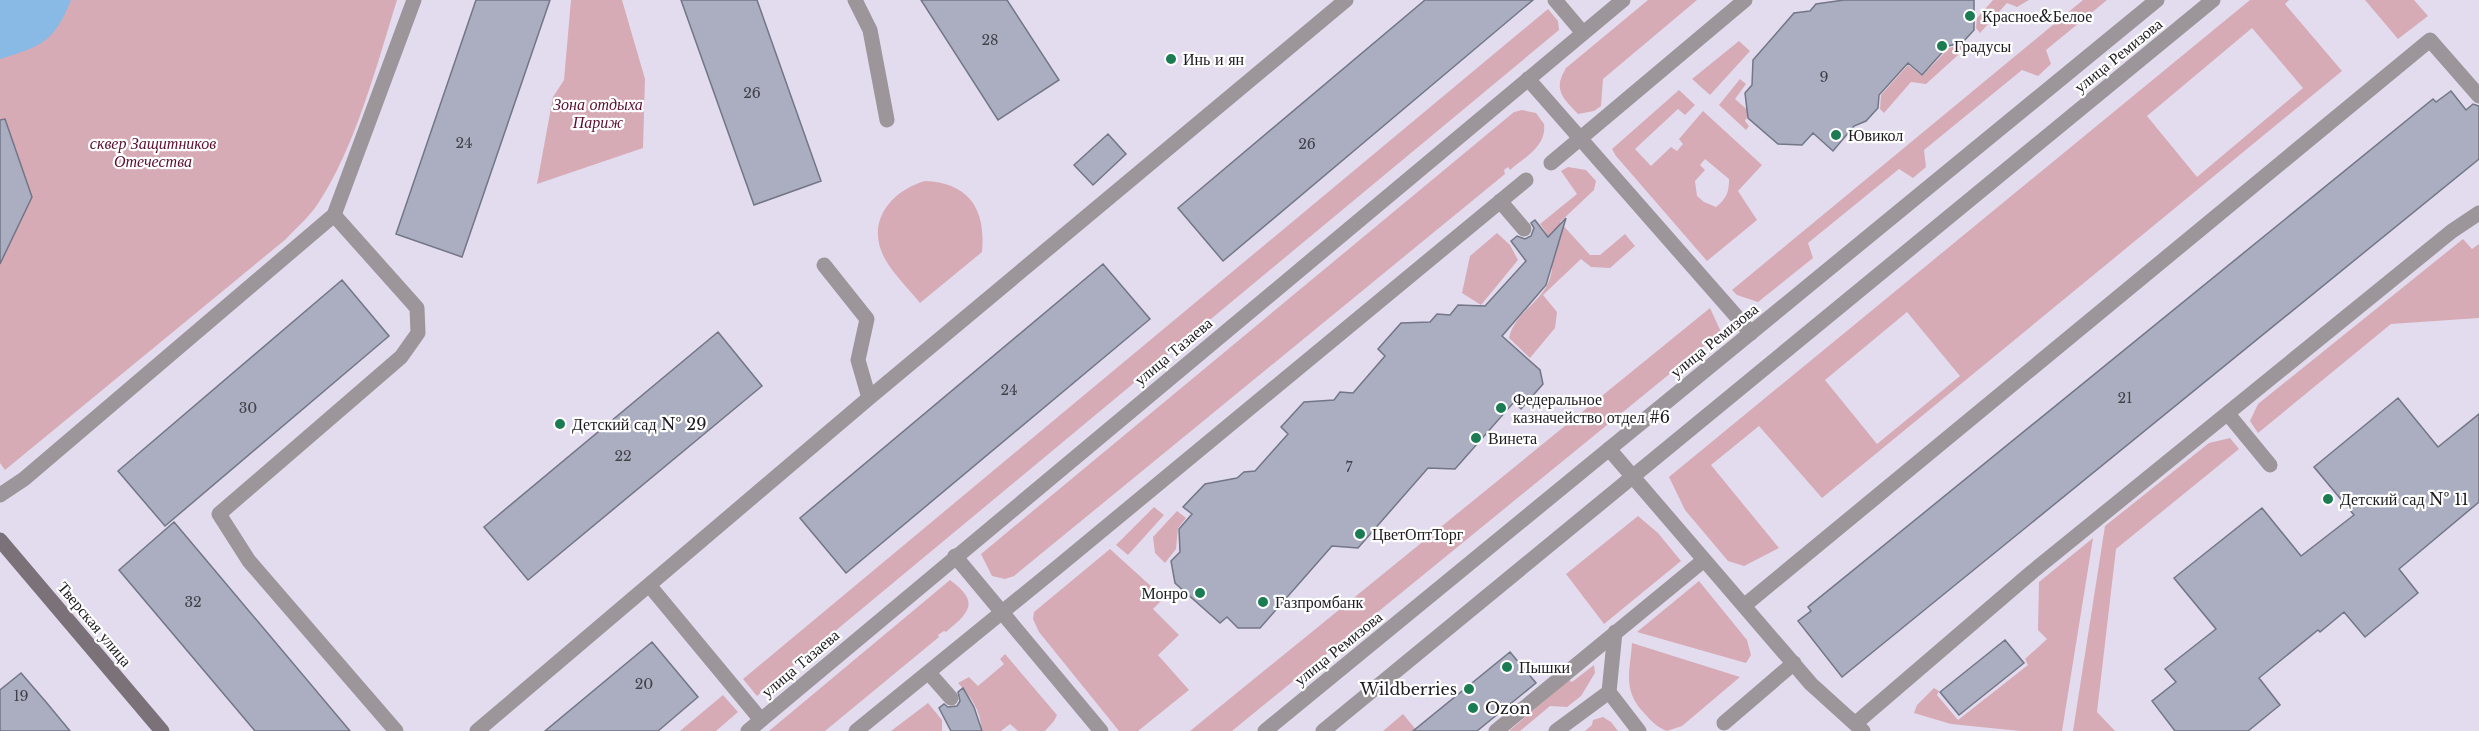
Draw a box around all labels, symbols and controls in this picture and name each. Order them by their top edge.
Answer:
place label: Красное&Белое [1982,6,2092,26]
marker: Красное&Белое [1963,9,1977,23]
street label: улица Ремизова [2070,13,2166,97]
house number: 28 [981,31,999,49]
place label: Градусы [1954,36,2012,56]
marker: Градусы [1935,39,1949,53]
place label: Инь и ян [1183,49,1245,69]
marker: Инь и ян [1164,52,1178,66]
house number: 9 [1819,68,1829,86]
house number: 26 [743,84,761,102]
park label: Зона отдыха Париж [553,94,643,132]
place label: Ювикол [1848,125,1903,145]
marker: Ювикол [1829,128,1843,142]
park label: сквер Защитников Отечества [90,133,216,171]
house number: 24 [456,134,472,152]
house number: 26 [1298,135,1316,153]
street label: улица Ремизова [1666,298,1762,382]
street label: улица Тазаева [1130,313,1216,389]
house number: 24 [1001,381,1017,399]
place label: Федеральное казначейство отдел #6 [1513,389,1670,427]
house number: 21 [2118,389,2132,407]
house number: 30 [239,399,257,417]
marker: Федеральное казначейство отдел #6 [1494,401,1508,415]
place label: Детский сад № 29 [572,414,706,434]
marker: Детский сад № 29 [553,417,567,431]
place label: Винета [1488,428,1537,448]
marker: Винета [1469,431,1483,445]
house number: 22 [614,447,632,465]
house number: 7 [1345,458,1353,476]
place label: Детский сад № 11 [2340,489,2469,509]
marker: Детский сад № 11 [2321,492,2335,506]
place label: ЦветОптТорг [1372,524,1464,544]
marker: ЦветОптТорг [1353,527,1367,541]
street label: Тверская улица [54,577,136,671]
place label: Монро [1142,583,1188,603]
marker: Монро [1193,586,1207,600]
place label: Газпромбанк [1275,592,1363,612]
house number: 32 [184,593,202,611]
marker: Газпромбанк [1256,595,1270,609]
street label: улица Ремизова [1290,606,1386,690]
street label: улица Тазаева [757,625,843,701]
place label: Пышки [1519,657,1570,677]
marker: Пышки [1500,660,1514,674]
house number: 20 [635,675,653,693]
place label: Wildberries [1359,679,1457,699]
marker: Wildberries [1462,682,1476,696]
house number: 19 [13,687,29,705]
place label: Ozon [1485,698,1530,718]
marker: Ozon [1466,701,1480,715]

